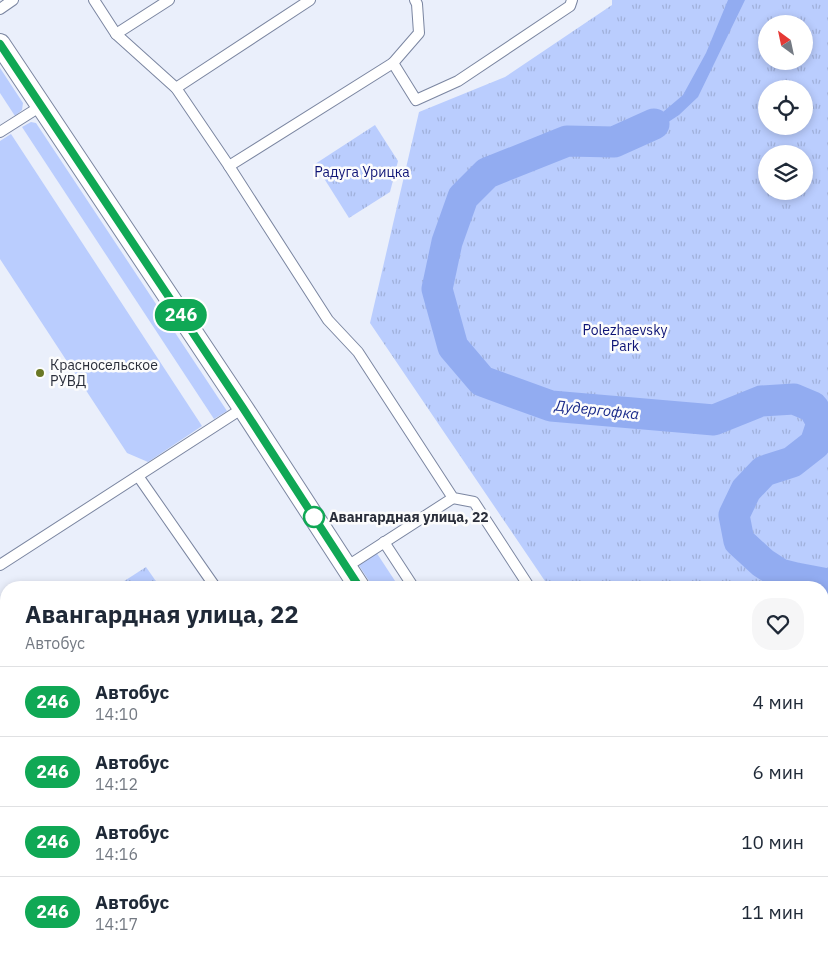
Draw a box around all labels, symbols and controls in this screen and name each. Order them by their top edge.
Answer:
north arrow [758,15,812,70]
map controls [758,15,813,200]
button: locate [758,80,813,135]
button: layers [758,145,813,200]
park label: Радуга Урицка [314,163,410,181]
line badge: 246 [152,299,210,331]
text: 246 [165,303,197,326]
park label: Polezhaevsky Park [582,321,668,355]
place label: Красносельское РУВД [50,356,158,390]
marker: Красносельское РУВД [34,367,46,379]
water label: Дудергофка [552,395,640,423]
marker: Авангардная улица, 22 [303,506,325,528]
place label: Авангардная улица, 22 [329,508,489,526]
text: Авангардная улица, 22 [25,598,299,630]
button: heart [752,598,804,650]
text: Автобус [25,633,85,653]
text: Автобус [95,680,169,704]
text: 246 [36,690,69,713]
text: 4 мин [753,690,804,714]
text: 14:10 [95,704,138,724]
text: Автобус [95,750,169,774]
text: 246 [36,760,69,783]
text: 6 мин [753,760,804,784]
text: 14:12 [95,774,138,794]
text: Автобус [95,820,169,844]
text: 246 [36,830,69,853]
text: 10 мин [741,830,804,854]
text: 14:16 [95,844,138,864]
text: Автобус [95,890,169,914]
text: 246 [36,900,69,923]
text: 11 мин [741,900,804,924]
text: 14:17 [95,914,138,934]

